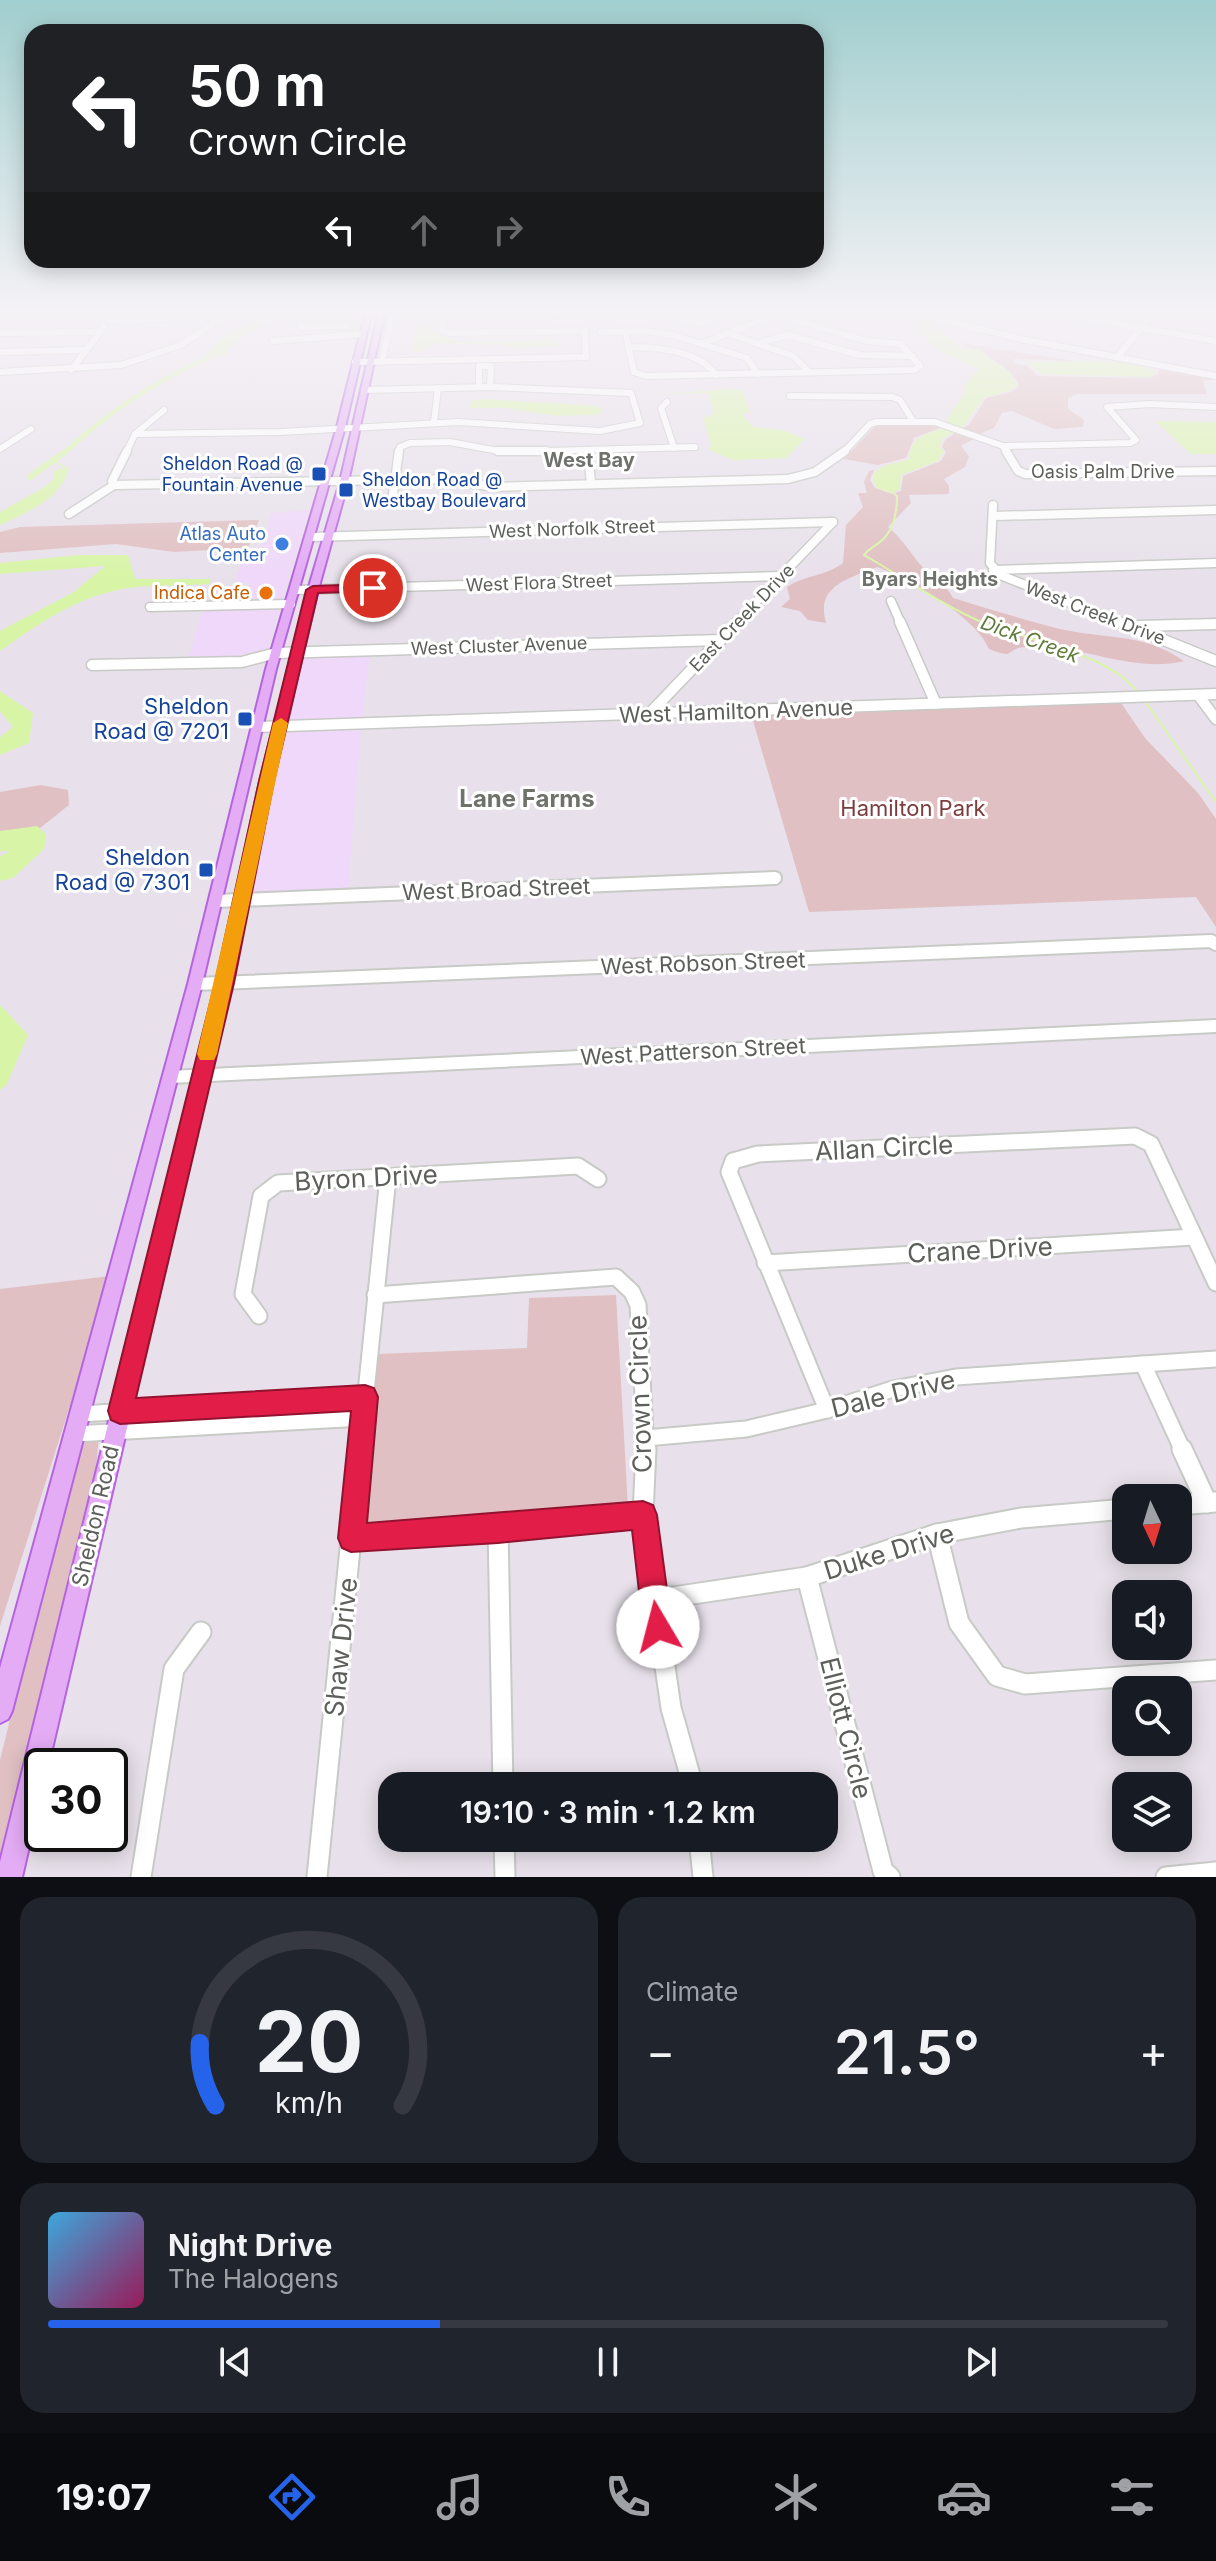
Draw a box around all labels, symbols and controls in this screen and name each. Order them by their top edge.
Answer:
text: 50 m [188,52,326,120]
icon: left [56,56,160,160]
text: Crown Circle [188,120,407,164]
icon: left [318,208,362,252]
icon: ahead [402,208,446,252]
icon: right [486,208,530,252]
district label: West Bay [543,448,635,472]
place label: Sheldon Road @ Fountain Avenue [162,453,303,495]
street label: Oasis Palm Drive [1031,461,1175,482]
marker: Sheldon Road @ Fountain Avenue [310,465,328,483]
place label: Sheldon Road @ Westbay Boulevard [362,469,526,511]
marker: Sheldon Road @ Westbay Boulevard [337,481,355,499]
street label: West Norfolk Street [489,515,656,542]
place label: Atlas Auto Center [179,523,266,565]
marker: Atlas Auto Center [273,535,291,553]
pin [339,554,407,622]
street label: East Creek Drive [685,559,798,676]
icon: arrive [351,566,395,610]
district label: Byars Heights [862,567,998,591]
street label: West Flora Street [466,569,613,596]
street label: West Creek Drive [1022,576,1168,649]
place label: Indica Cafe [154,582,250,603]
marker: Indica Cafe [257,584,275,602]
water label: Dick Creek [977,610,1084,668]
street label: West Cluster Avenue [410,632,588,659]
place label: Sheldon Road @ 7201 [94,693,229,744]
street label: West Hamilton Avenue [619,694,853,728]
marker: Sheldon Road @ 7201 [236,710,254,728]
district label: Lane Farms [459,784,595,813]
park label: Hamilton Park [840,795,986,821]
place label: Sheldon Road @ 7301 [55,844,190,895]
marker: Sheldon Road @ 7301 [197,861,215,879]
street label: West Broad Street [402,873,590,905]
street label: West Robson Street [600,946,806,980]
street label: West Patterson Street [580,1032,806,1070]
street label: Allan Circle [814,1128,954,1167]
street label: Byron Drive [293,1158,439,1197]
street label: Crane Drive [906,1230,1054,1269]
street label: Crown Circle [621,1314,658,1474]
street label: Dale Drive [828,1363,958,1424]
street label: Sheldon Road [66,1443,124,1589]
north arrow [1112,1484,1192,1564]
map controls [1112,1484,1192,1852]
street label: Duke Drive [820,1517,958,1586]
street label: Shaw Drive [318,1576,363,1718]
button: sound [1112,1580,1192,1660]
position arrow [616,1585,700,1669]
street label: Elliott Circle [814,1654,879,1802]
button: search [1112,1676,1192,1756]
speed limit sign: 30 [24,1748,128,1852]
button: layers [1112,1772,1192,1852]
text: 19:10 · 3 min · 1.2 km [460,1794,756,1830]
text: Climate [646,1976,738,2007]
text: 20 [255,1991,363,2092]
text: 21.5° [834,2016,980,2088]
text: − [646,2025,675,2079]
text: + [1139,2025,1168,2079]
text: km/h [275,2085,343,2120]
text: Night Drive [168,2227,332,2263]
text: The Halogens [168,2263,339,2294]
icon: previous [213,2340,257,2384]
icon: pause [586,2340,630,2384]
icon: next [959,2340,1003,2384]
icon: directions [264,2469,320,2525]
icon: music [432,2469,488,2525]
icon: phone [600,2469,656,2525]
icon: climate [768,2469,824,2525]
icon: car [936,2469,992,2525]
icon: filters [1104,2469,1160,2525]
text: 19:07 [56,2475,151,2519]

